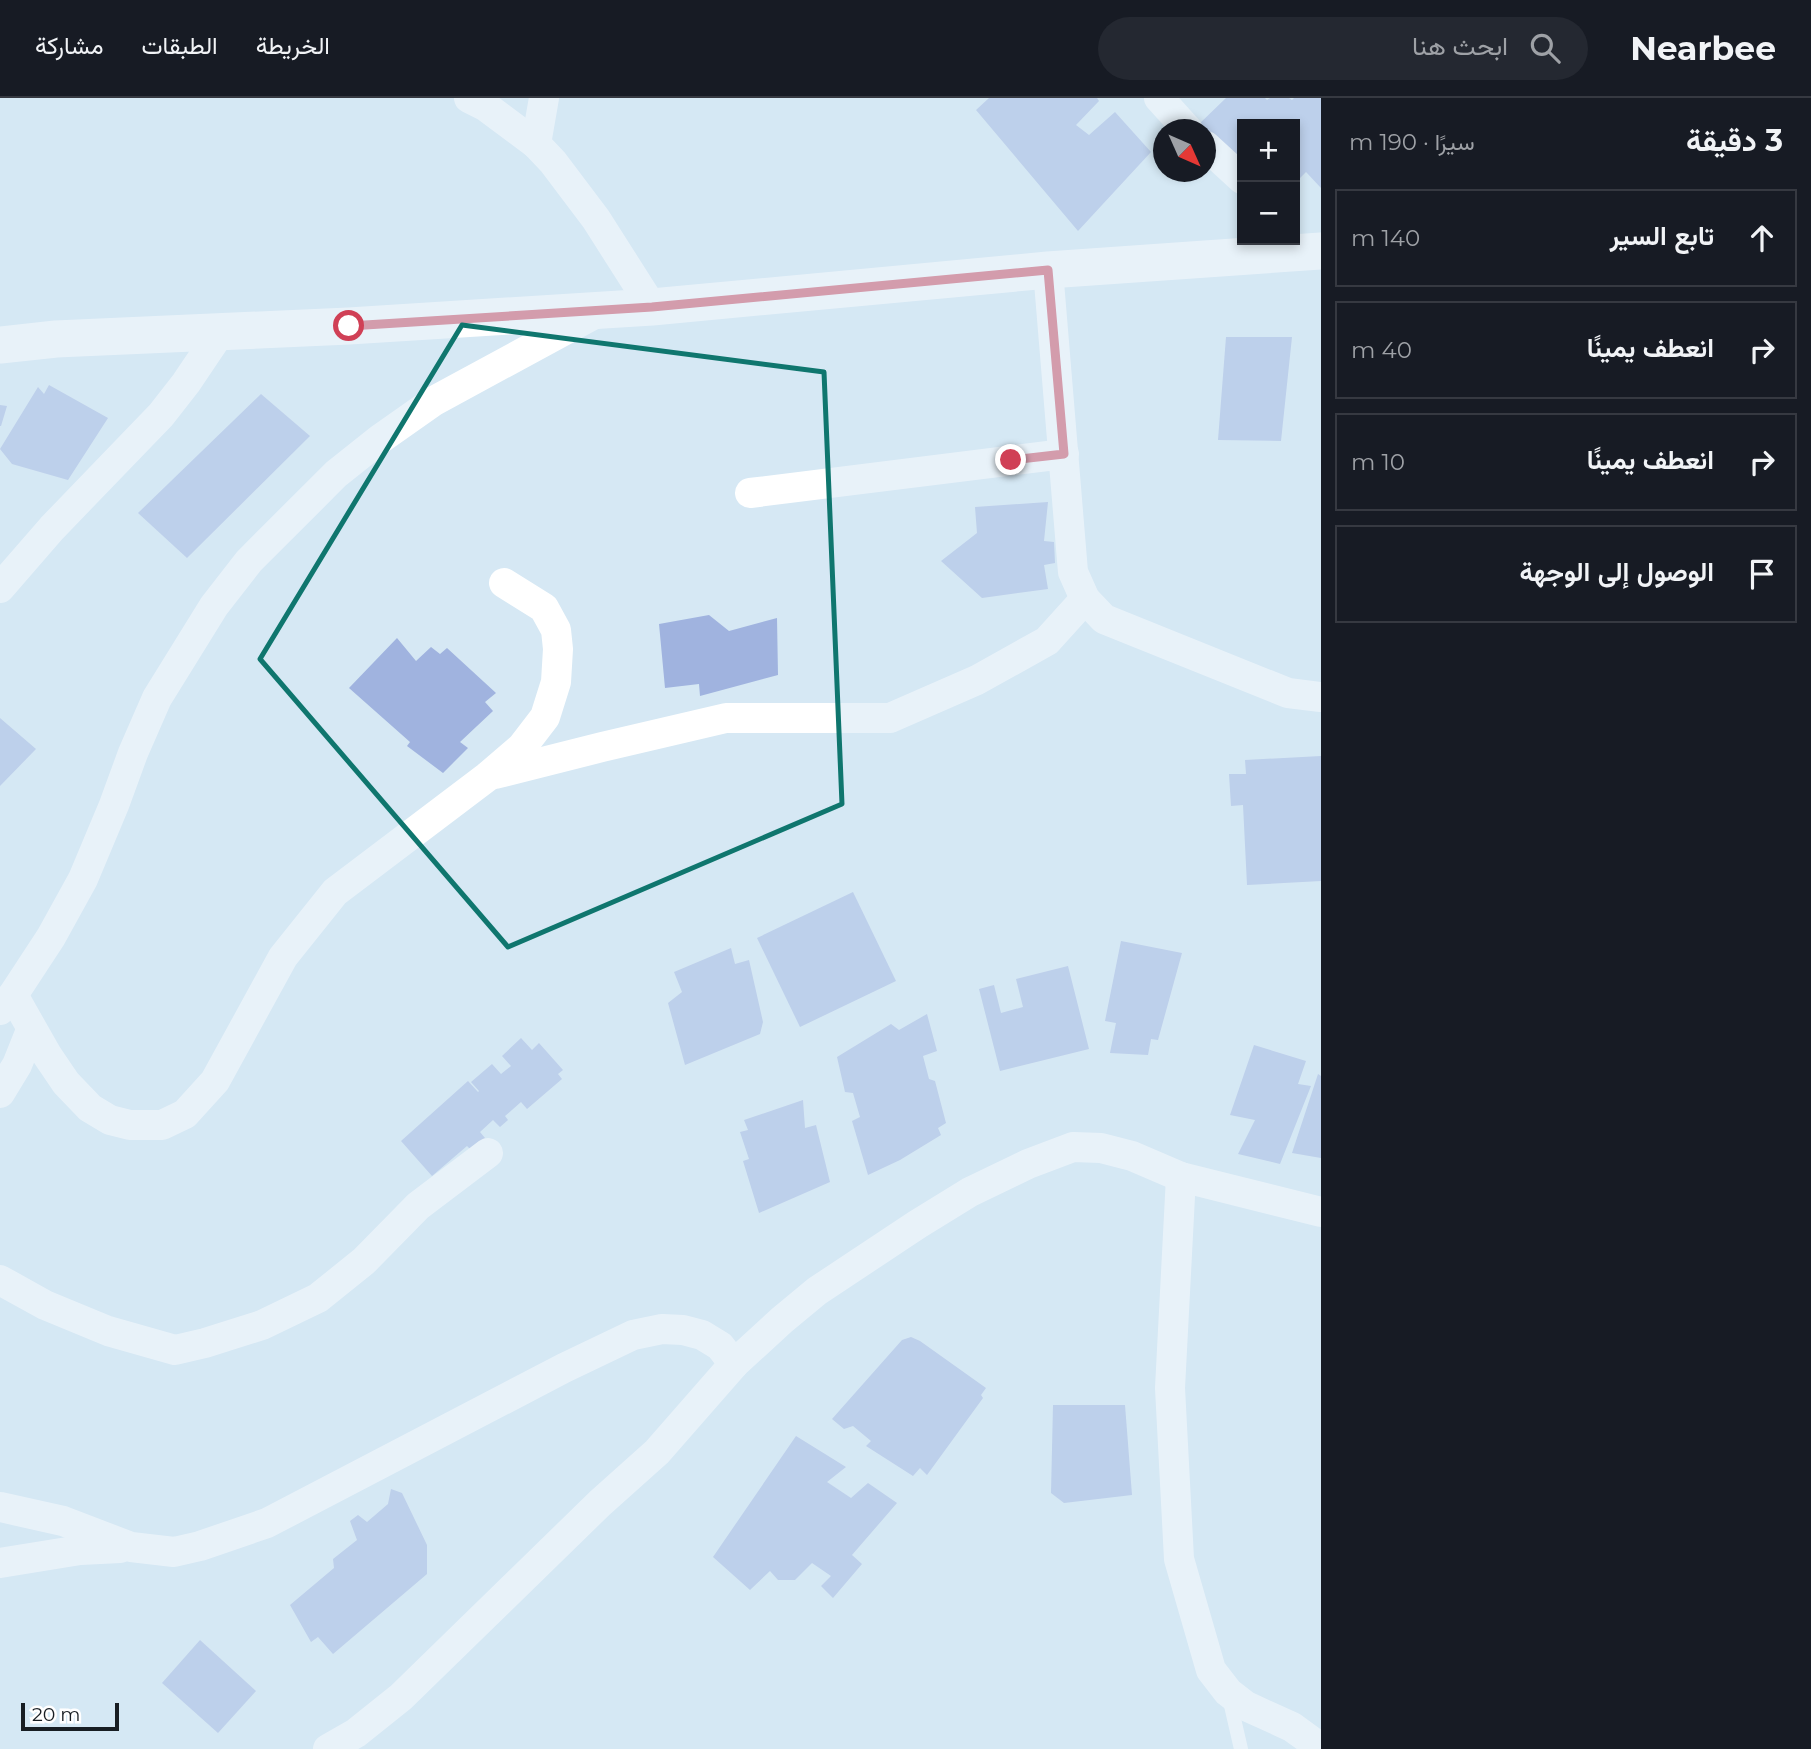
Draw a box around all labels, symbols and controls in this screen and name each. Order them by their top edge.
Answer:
search box [1098,17,1588,80]
text: Nearbee [1630,28,1776,68]
icon: search [1526,29,1564,67]
text: ابحث هنا [1412,30,1508,62]
text: مشاركة [35,31,103,60]
text: الطبقات [141,31,218,60]
text: الخريطة [256,31,330,60]
north arrow [1153,119,1216,182]
map controls [1237,119,1300,245]
button: + [1237,119,1300,182]
text: 3 دقيقة [1686,122,1783,159]
text: سيرًا · 190 m [1349,128,1475,156]
button: − [1237,182,1300,245]
icon: ahead [1743,219,1781,257]
text: تابع السير [1610,220,1714,252]
text: 140 m [1351,224,1420,252]
route start [333,310,364,341]
icon: right [1743,331,1781,369]
text: انعطف يمينًا [1587,332,1714,364]
text: 40 m [1351,336,1412,364]
icon: right [1743,443,1781,481]
route end [995,444,1026,475]
text: انعطف يمينًا [1587,444,1714,476]
text: 10 m [1351,448,1405,476]
icon: arrive [1743,555,1781,593]
text: الوصول إلى الوجهة [1520,556,1714,588]
scale bar [21,1700,119,1732]
text: 20 m [32,1703,80,1726]

